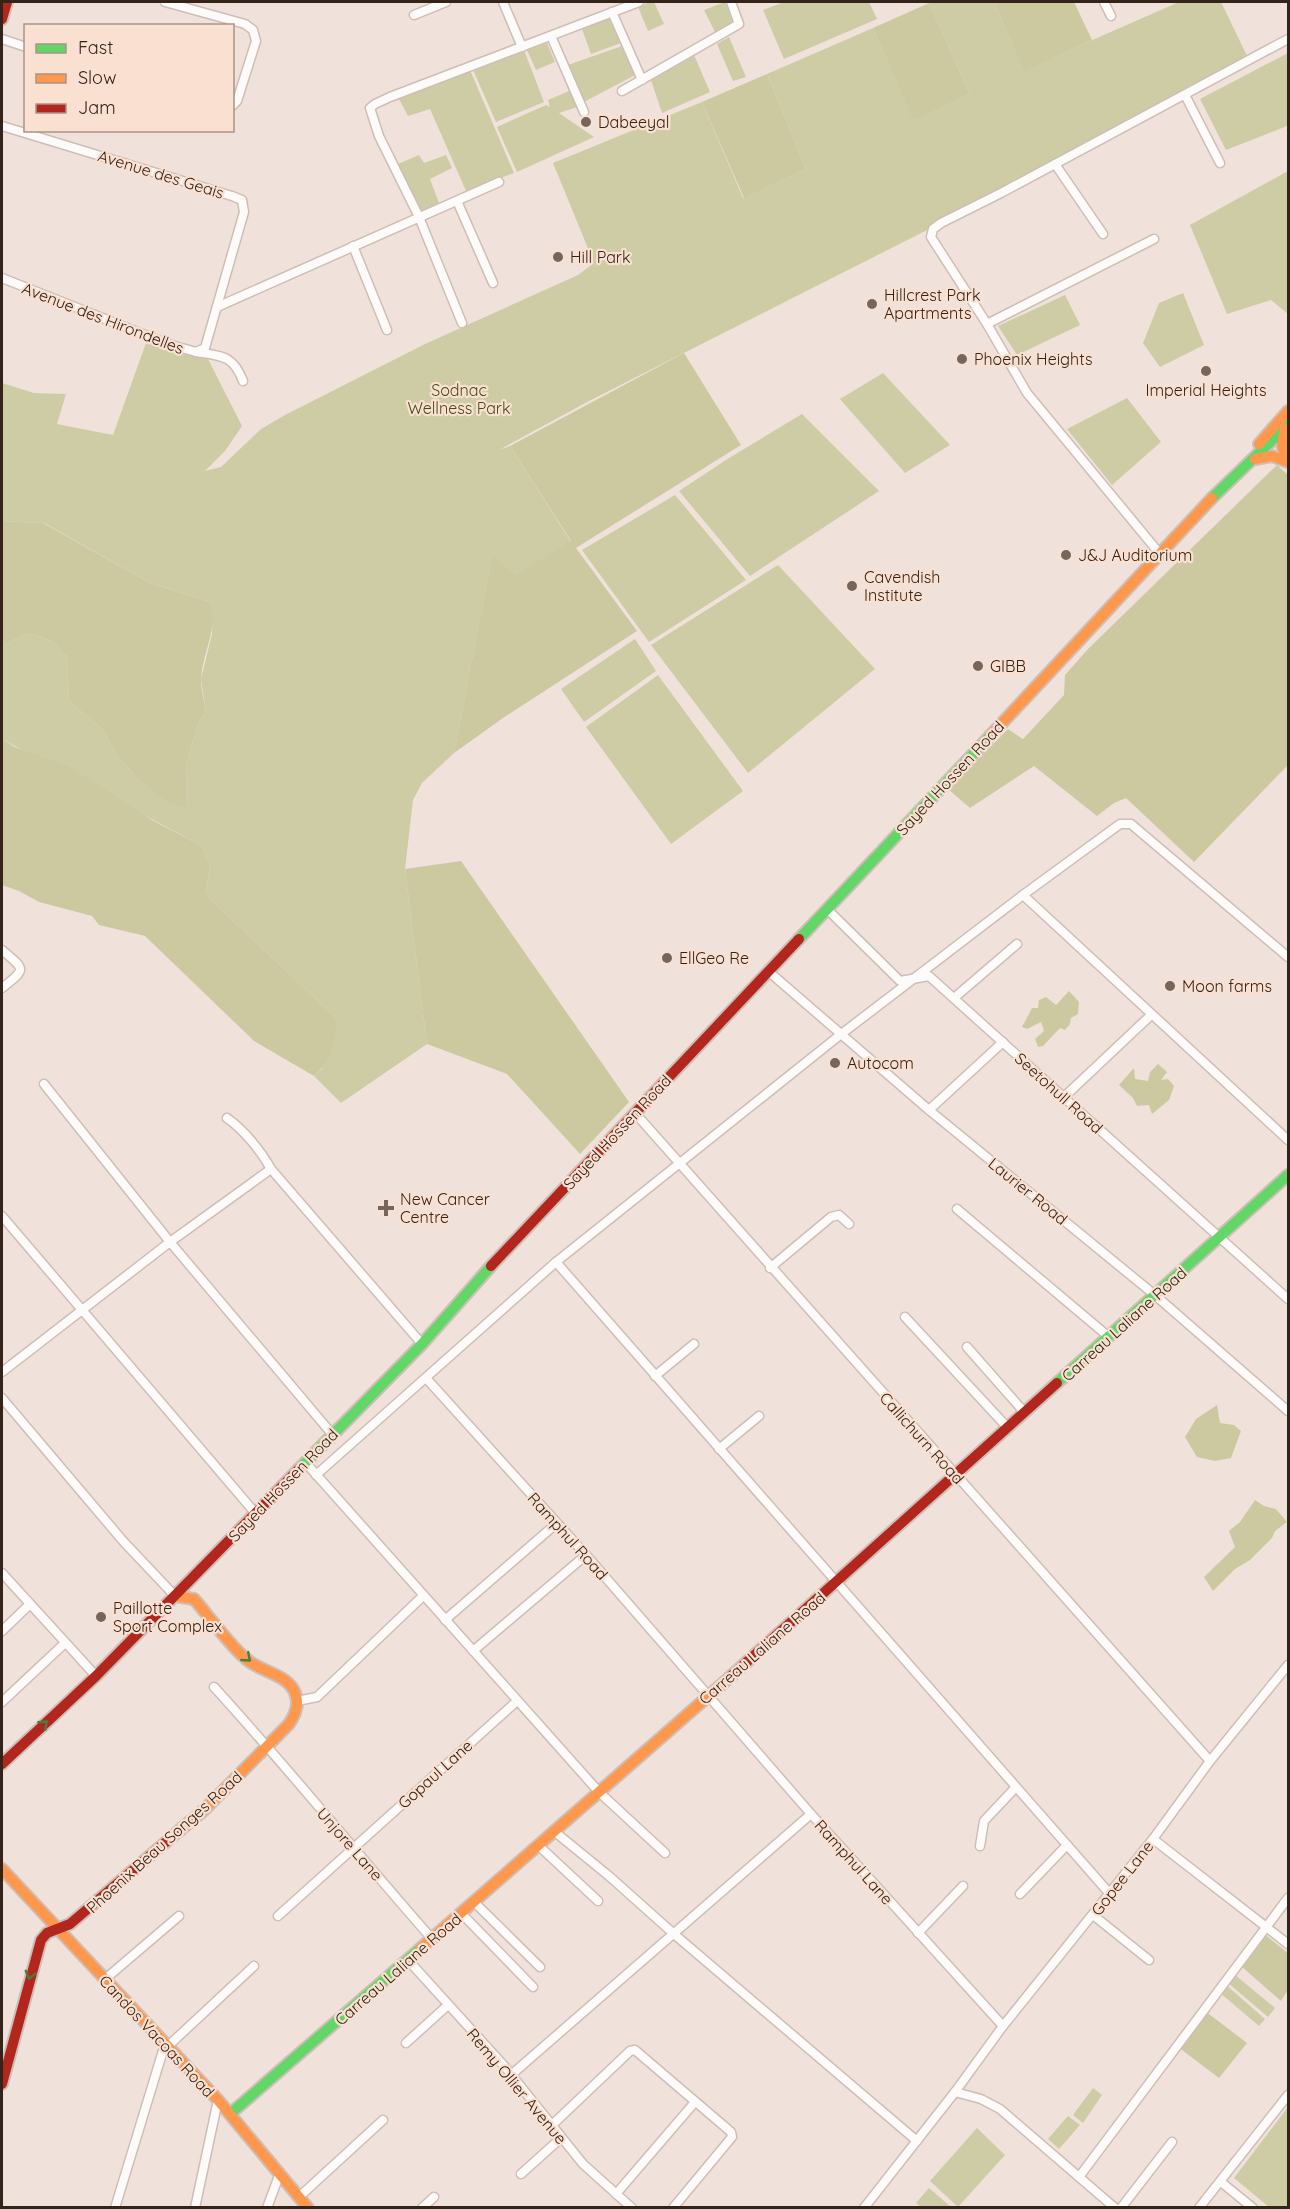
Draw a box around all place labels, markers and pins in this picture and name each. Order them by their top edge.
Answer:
place label: Dabeeyal [598,112,669,132]
marker: Dabeeyal [579,115,593,129]
place label: Hill Park [570,247,631,267]
marker: Hill Park [551,250,565,264]
place label: Hillcrest Park Apartments [884,285,980,323]
marker: Hillcrest Park Apartments [865,297,879,311]
place label: Phoenix Heights [974,349,1092,369]
marker: Phoenix Heights [955,352,969,366]
marker: Imperial Heights [1199,364,1213,378]
place label: Imperial Heights [1146,380,1266,400]
place label: J&J Auditorium [1078,545,1192,565]
marker: J&J Auditorium [1059,548,1073,562]
place label: Cavendish Institute [864,567,940,605]
marker: Cavendish Institute [845,579,859,593]
place label: GIBB [990,656,1026,676]
marker: GIBB [971,659,985,673]
place label: EllGeo Re [679,948,749,968]
marker: EllGeo Re [660,951,674,965]
place label: Moon farms [1182,976,1272,996]
marker: Moon farms [1163,979,1177,993]
place label: Autocom [847,1053,914,1073]
marker: Autocom [828,1056,842,1070]
place label: New Cancer Centre [400,1189,490,1227]
marker: New Cancer Centre [377,1199,395,1217]
place label: Paillotte Sport Complex [113,1598,222,1636]
marker: Paillotte Sport Complex [94,1610,108,1624]

